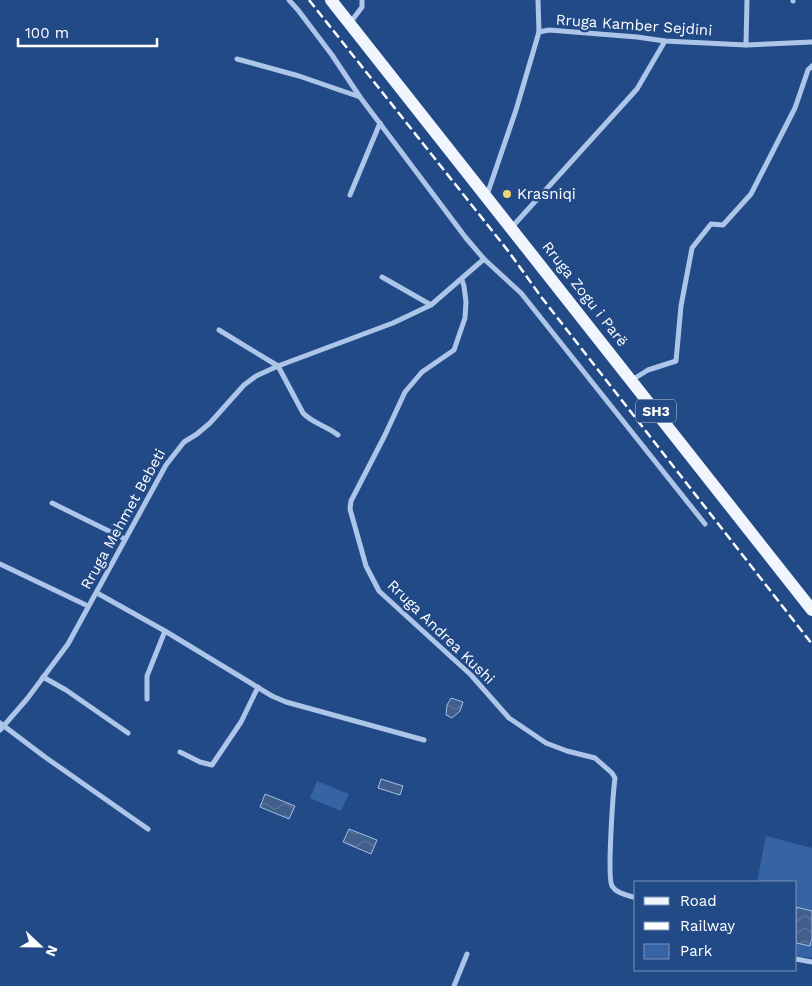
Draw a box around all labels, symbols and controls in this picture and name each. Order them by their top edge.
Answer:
street label: Rruga Kamber Sejdini [555,11,713,39]
scale bar [18,15,156,47]
text: 100 m [25,24,69,42]
place label: Krasniqi [517,185,576,203]
marker: Krasniqi [501,188,513,200]
street label: Rruga Zogu i Parë [538,238,632,350]
road number: SH3 [636,400,676,422]
street label: Rruga Mehmet Bebeti [77,446,169,592]
street label: Rruga Andrea Kushi [384,576,498,688]
legend [634,881,797,971]
text: Road [680,892,717,910]
text: Railway [680,917,735,935]
north arrow [15,921,65,971]
text: Park [680,942,713,960]
text: N [43,943,61,959]

